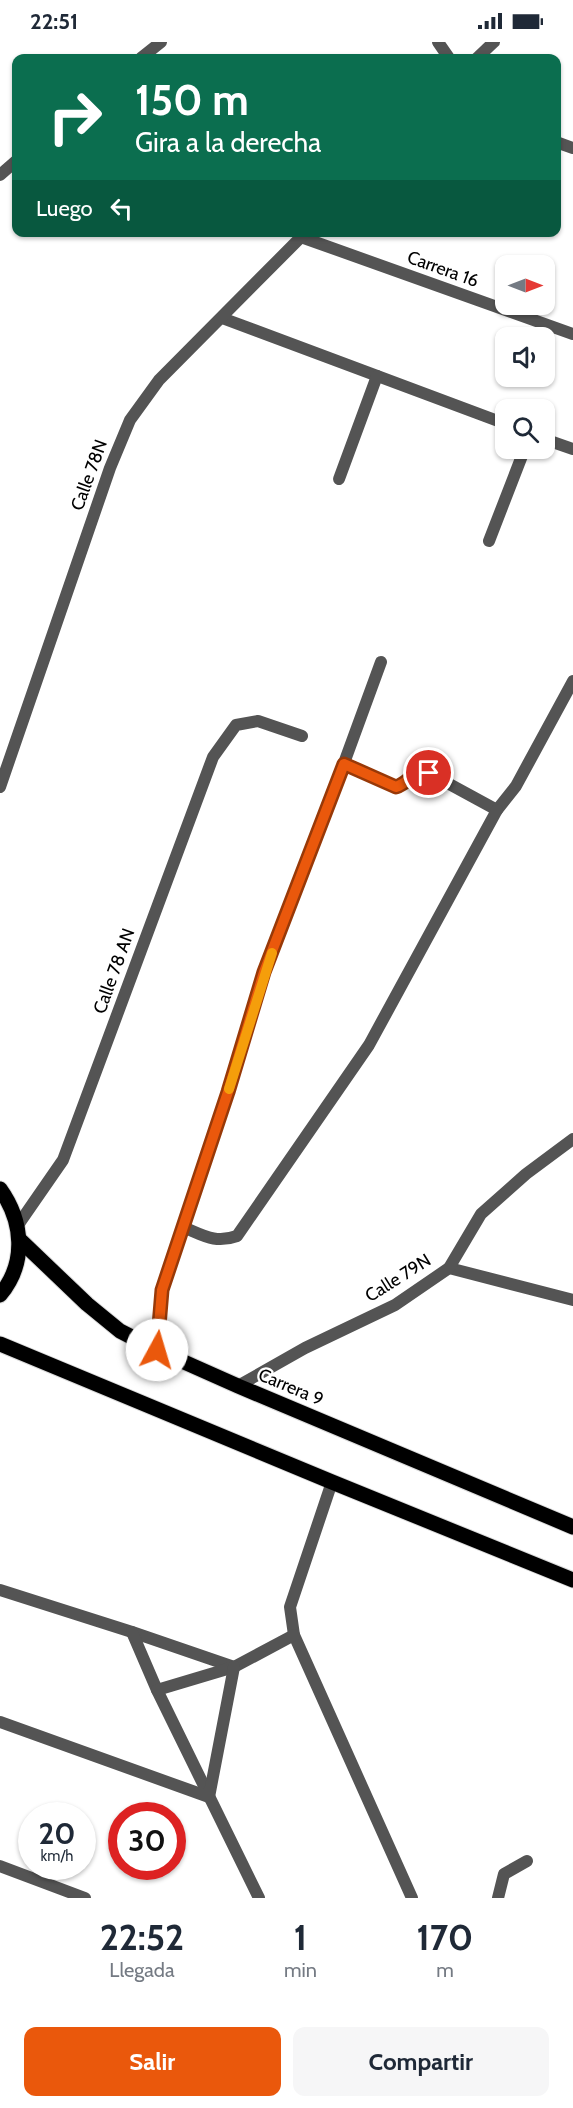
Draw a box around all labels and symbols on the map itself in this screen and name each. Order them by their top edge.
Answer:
street label: Carrera 16 [404,246,482,292]
north arrow [495,255,555,315]
street label: Calle 78N [66,436,112,514]
pin [403,747,454,798]
street label: Calle 78 AN [88,925,140,1017]
street label: Calle 79N [361,1249,435,1307]
position arrow [125,1318,189,1382]
street label: Carrera 9 [255,1363,327,1411]
speed limit sign: 30 [108,1802,186,1880]

